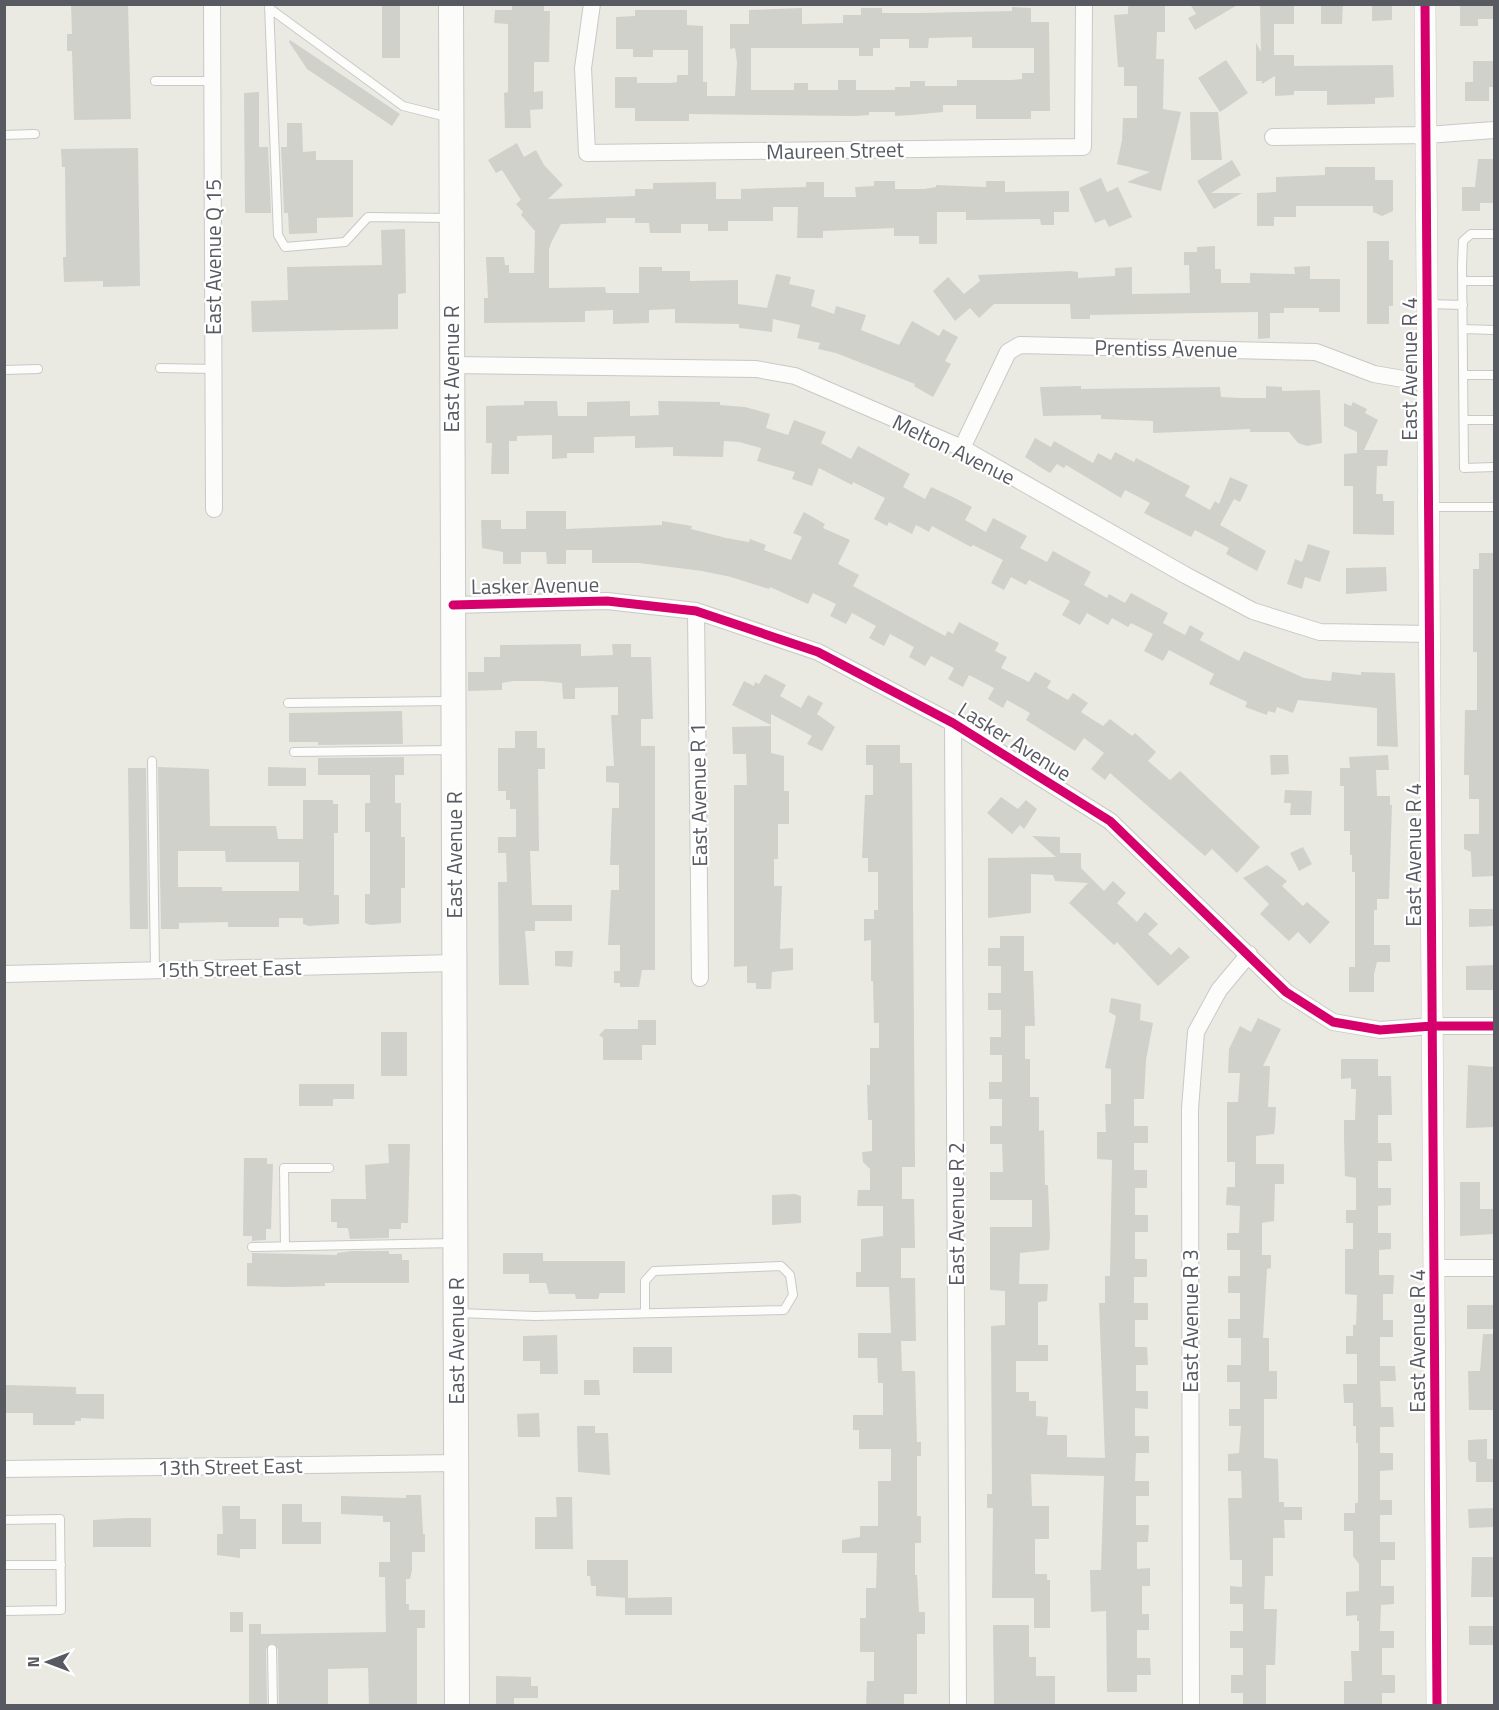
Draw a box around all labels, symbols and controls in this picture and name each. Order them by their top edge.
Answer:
street label: Maureen Street [766,133,905,167]
street label: East Avenue Q 15 [197,179,229,335]
street label: East Avenue R 4 [1393,297,1425,441]
street label: East Avenue R [435,305,467,433]
street label: Prentiss Avenue [1094,331,1238,365]
street label: Melton Avenue [887,405,1021,493]
street label: Lasker Avenue [471,568,599,602]
street label: Lasker Avenue [952,693,1078,789]
street label: East Avenue R 1 [681,723,715,867]
street label: East Avenue R 4 [1397,783,1429,927]
street label: East Avenue R [438,791,470,919]
street label: 15th Street East [156,951,302,985]
street label: East Avenue R 2 [940,1142,972,1286]
street label: East Avenue R 3 [1174,1249,1206,1393]
street label: East Avenue R 4 [1401,1269,1433,1413]
street label: East Avenue R [440,1277,472,1405]
street label: 13th Street East [157,1449,303,1483]
north arrow [18,1632,78,1692]
text: N [21,1656,45,1668]

